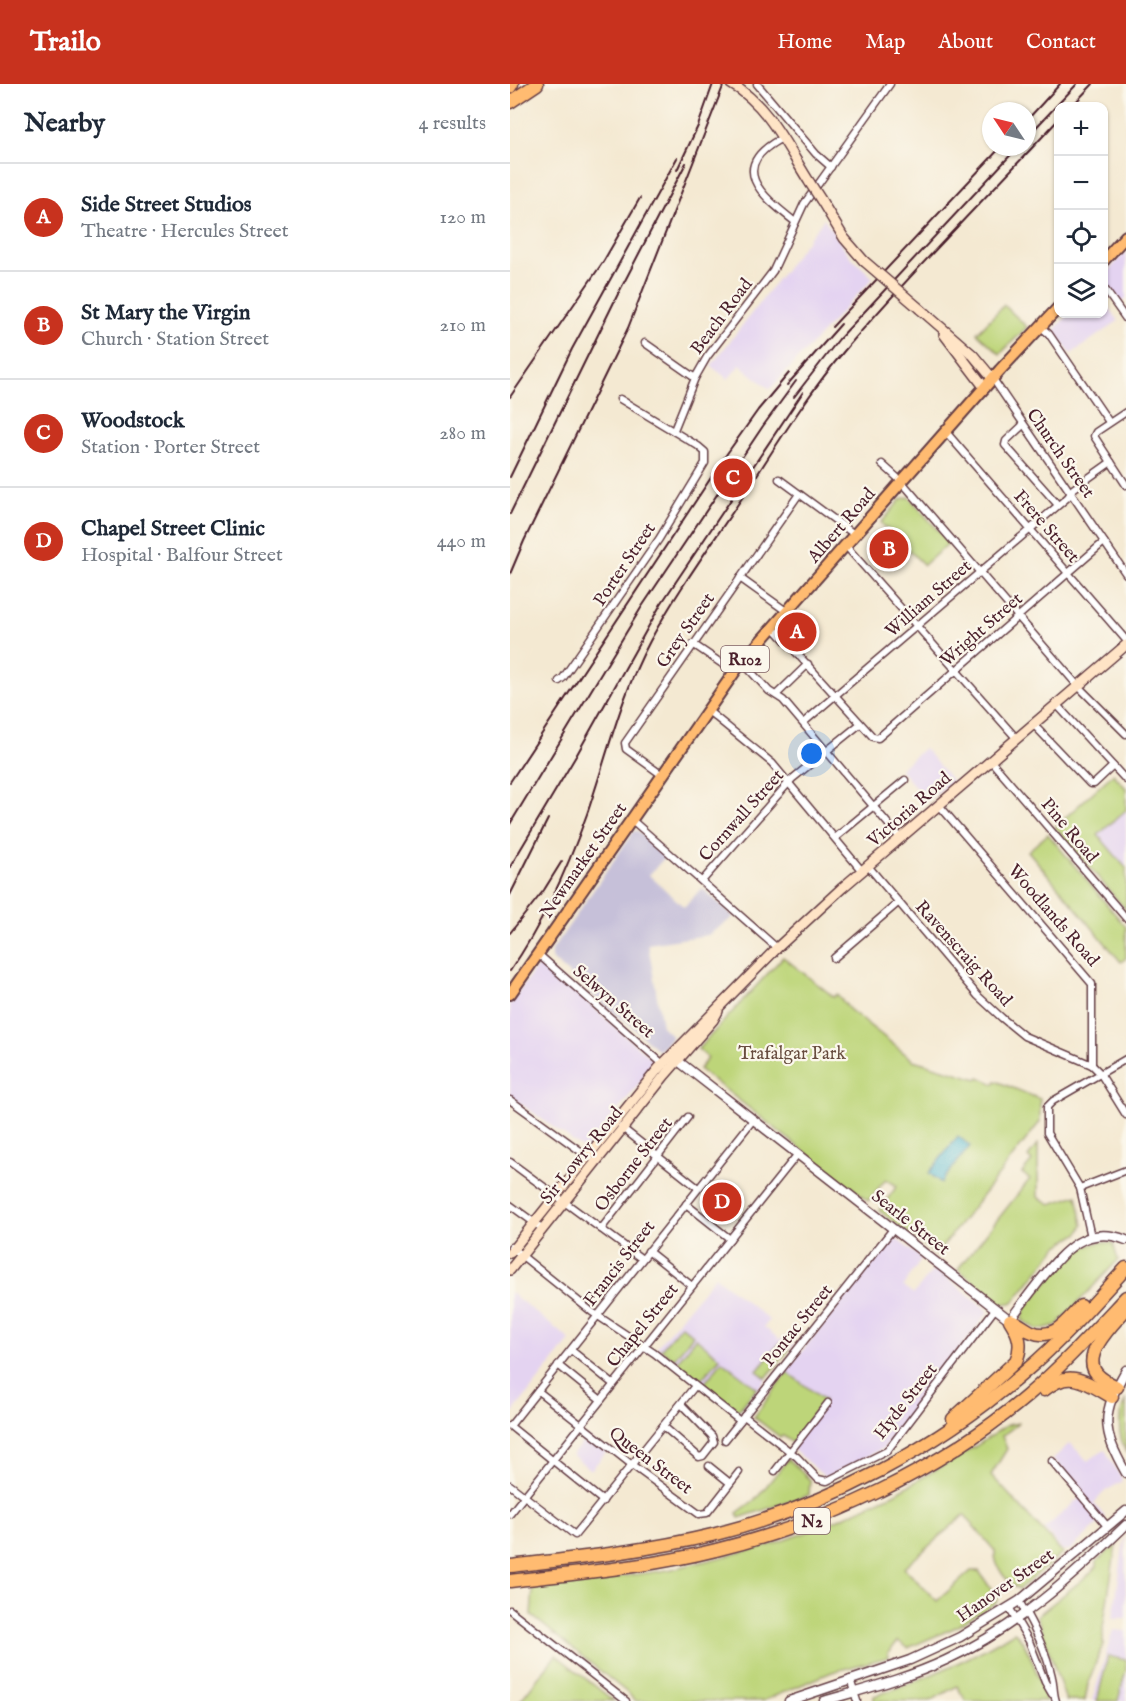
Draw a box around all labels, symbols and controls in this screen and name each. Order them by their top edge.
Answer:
text: Trailo [30,25,101,60]
text: Home [777,29,832,56]
text: Map [865,29,905,56]
text: About [938,29,993,56]
text: Contact [1026,29,1096,56]
north arrow [982,102,1036,156]
map controls [1054,102,1108,318]
button: + [1054,102,1108,156]
text: Nearby [24,107,105,140]
text: 4 results [419,111,486,136]
button: − [1054,156,1108,210]
text: Side Street Studios [81,191,252,219]
text: A [37,205,50,230]
text: 120 m [440,205,486,230]
button: locate [1054,210,1108,264]
text: Theatre · Hercules Street [81,219,289,244]
button: layers [1054,264,1108,318]
street label: Beach Road [686,274,759,360]
text: St Mary the Virgin [81,299,251,327]
text: B [37,313,50,338]
text: 210 m [440,313,486,338]
text: Church · Station Street [81,327,269,352]
street label: Church Street [1020,405,1099,503]
text: Woodstock [81,407,185,435]
text: C [36,421,51,446]
text: 280 m [439,421,486,446]
text: Station · Porter Street [81,435,260,460]
pin: C [714,456,752,500]
street label: Albert Road [802,483,881,569]
street label: Frere Street [1008,486,1084,568]
text: Chapel Street Clinic [81,515,265,543]
street label: Porter Street [589,519,662,611]
pin: B [870,526,908,572]
text: D [35,529,52,554]
text: 440 m [437,529,486,554]
text: Hospital · Balfour Street [81,543,283,568]
street label: William Street [881,555,977,643]
street label: Wright Street [936,588,1028,672]
street label: Grey Street [652,589,721,673]
pin: A [778,610,816,654]
road number: R102 [721,646,769,672]
your location [797,739,826,768]
street label: Cornwall Street [695,765,790,867]
street label: Victoria Road [862,767,957,854]
street label: Pine Road [1035,794,1103,868]
street label: Newmarket Street [536,799,633,923]
street label: Woodlands Road [1002,860,1104,972]
street label: Ravenscraig Road [909,896,1017,1012]
street label: Selwyn Street [567,960,659,1044]
park label: Trafalgar Park [738,1043,846,1066]
street label: Sir Lowry Road [536,1102,629,1209]
street label: Osborne Street [590,1113,678,1217]
pin: D [702,1180,742,1224]
street label: Searle Street [866,1185,954,1261]
street label: Francis Street [580,1216,661,1311]
street label: Chapel Street [602,1279,684,1373]
street label: Pontac Street [758,1280,838,1372]
street label: Hyde Street [869,1359,943,1445]
street label: Queen Street [604,1422,696,1500]
road number: N2 [794,1508,830,1534]
street label: Hanover Street [953,1544,1059,1628]

